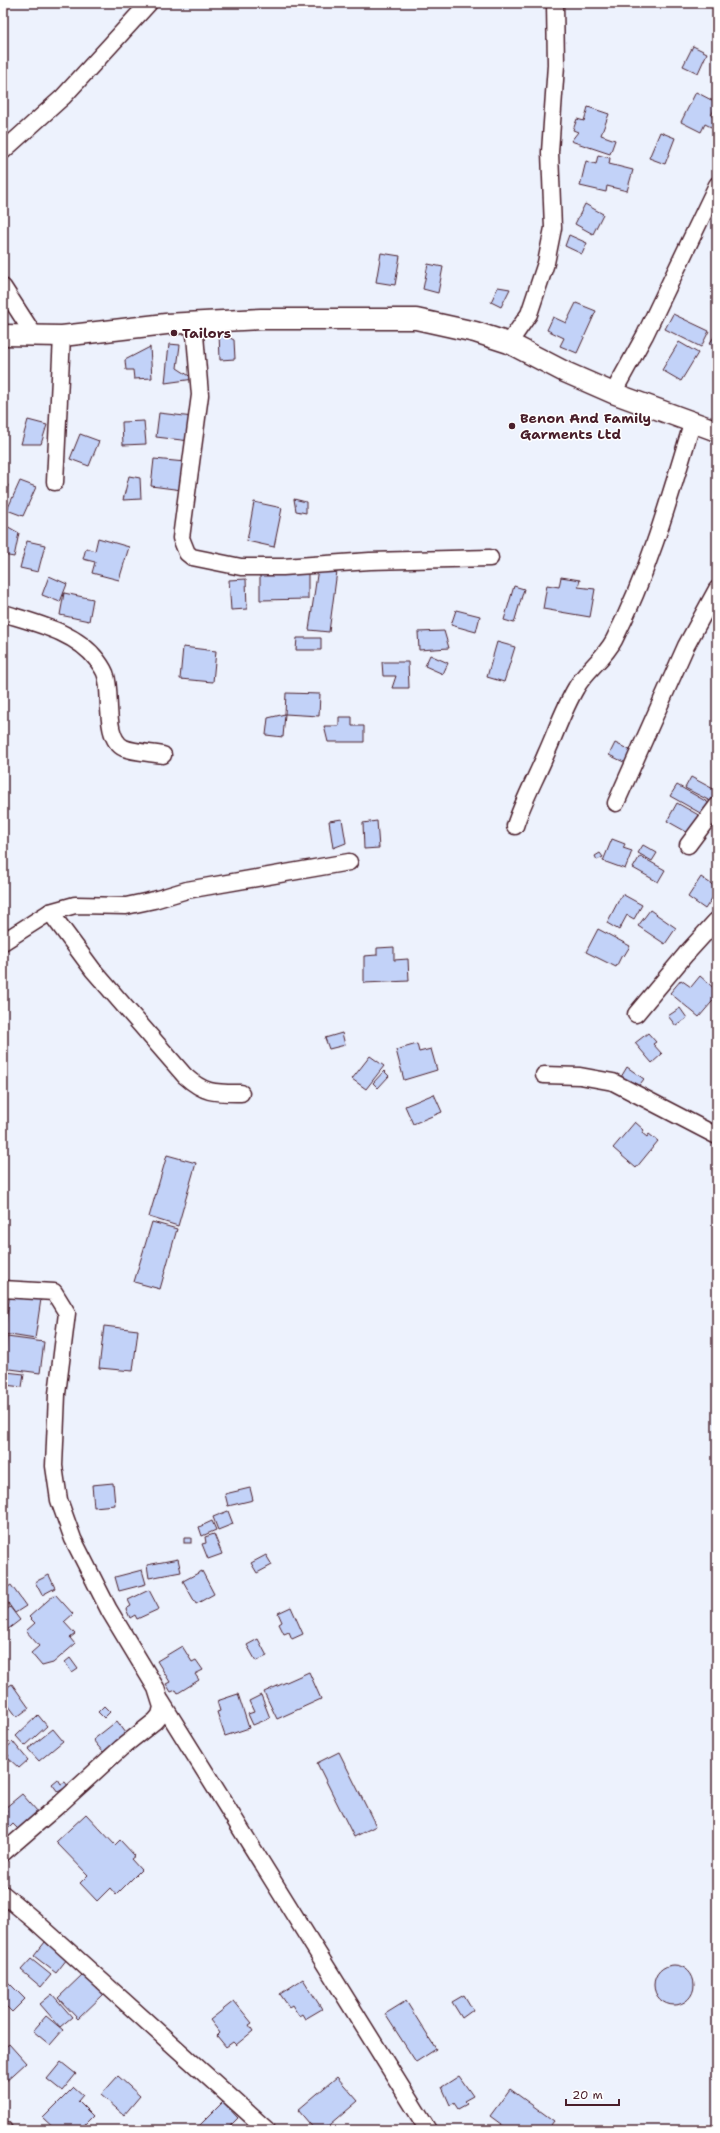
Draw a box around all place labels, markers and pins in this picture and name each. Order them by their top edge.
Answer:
place label: Tailors [182,324,231,342]
marker: Tailors [169,328,179,338]
place label: Benon And Family Garments Ltd [520,409,651,443]
marker: Benon And Family Garments Ltd [507,421,517,431]

